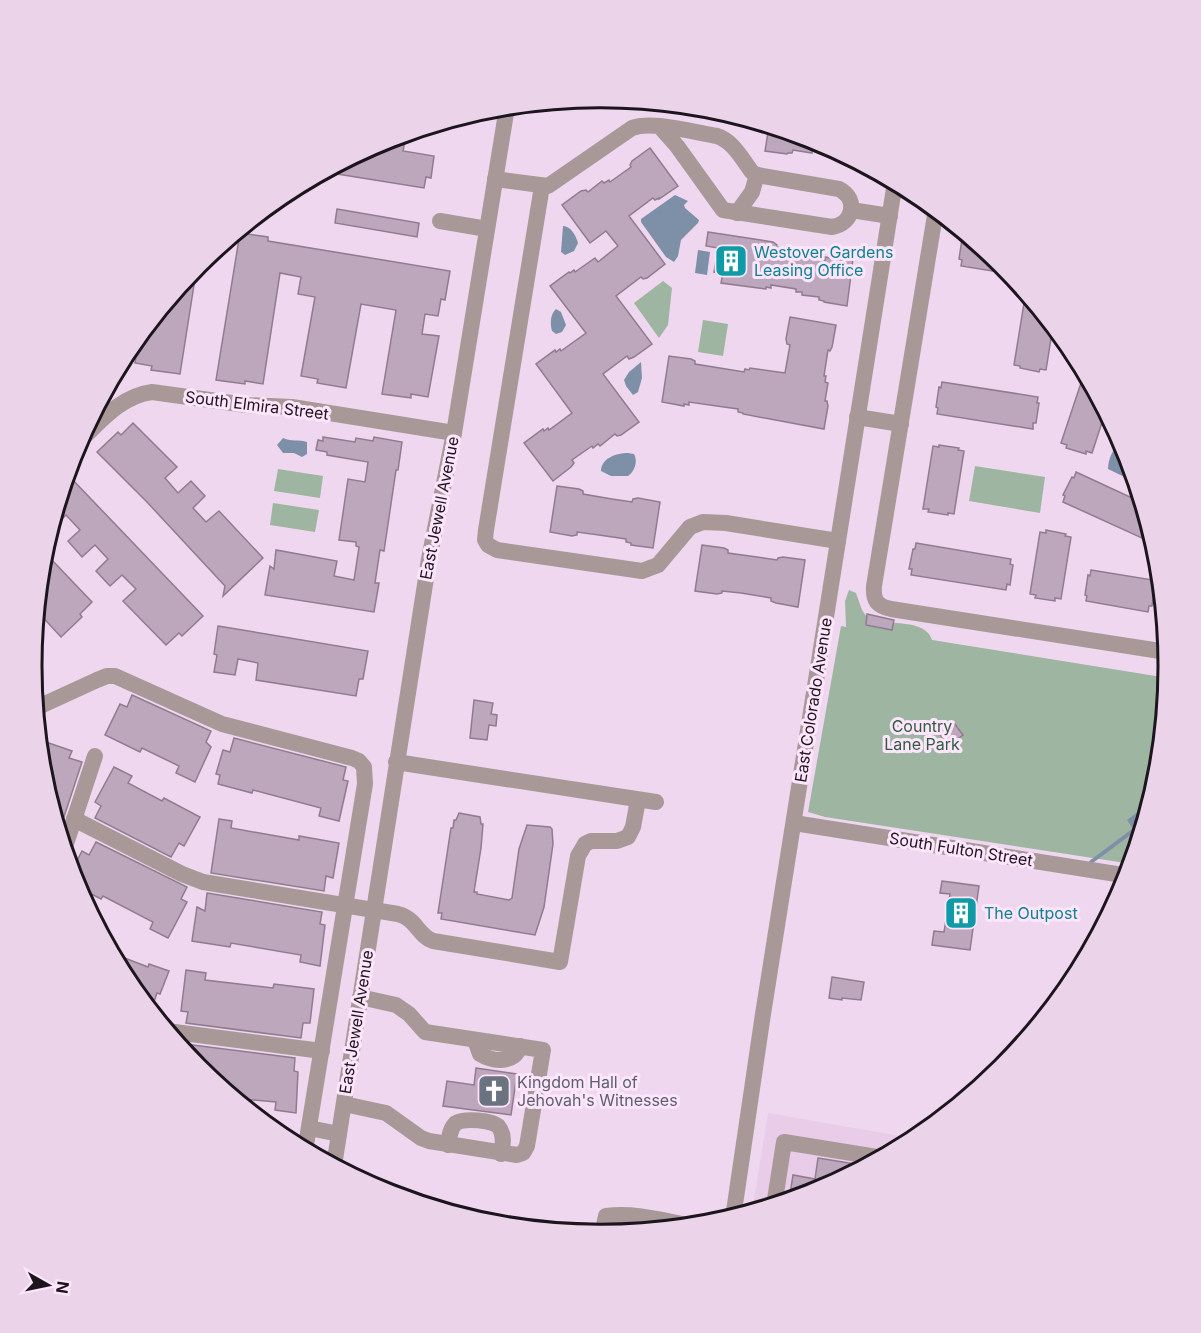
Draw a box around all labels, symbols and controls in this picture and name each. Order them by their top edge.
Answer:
place label: Westover Gardens Leasing Office [754,242,893,280]
building icon: Westover Gardens Leasing Office [713,243,749,279]
street label: South Elmira Street [184,386,330,424]
street label: East Jewell Avenue [415,435,463,581]
street label: East Colorado Avenue [790,616,836,784]
park label: Country Lane Park [884,716,960,754]
street label: South Fulton Street [888,828,1034,870]
building icon: The Outpost [943,895,979,931]
place label: The Outpost [984,903,1078,923]
street label: East Jewell Avenue [335,949,377,1095]
place label: Kingdom Hall of Jehovah's Witnesses [517,1072,678,1110]
church icon: Kingdom Hall of Jehovah's Witnesses [476,1073,512,1109]
north arrow [18,1255,78,1315]
text: N [52,1280,74,1295]

